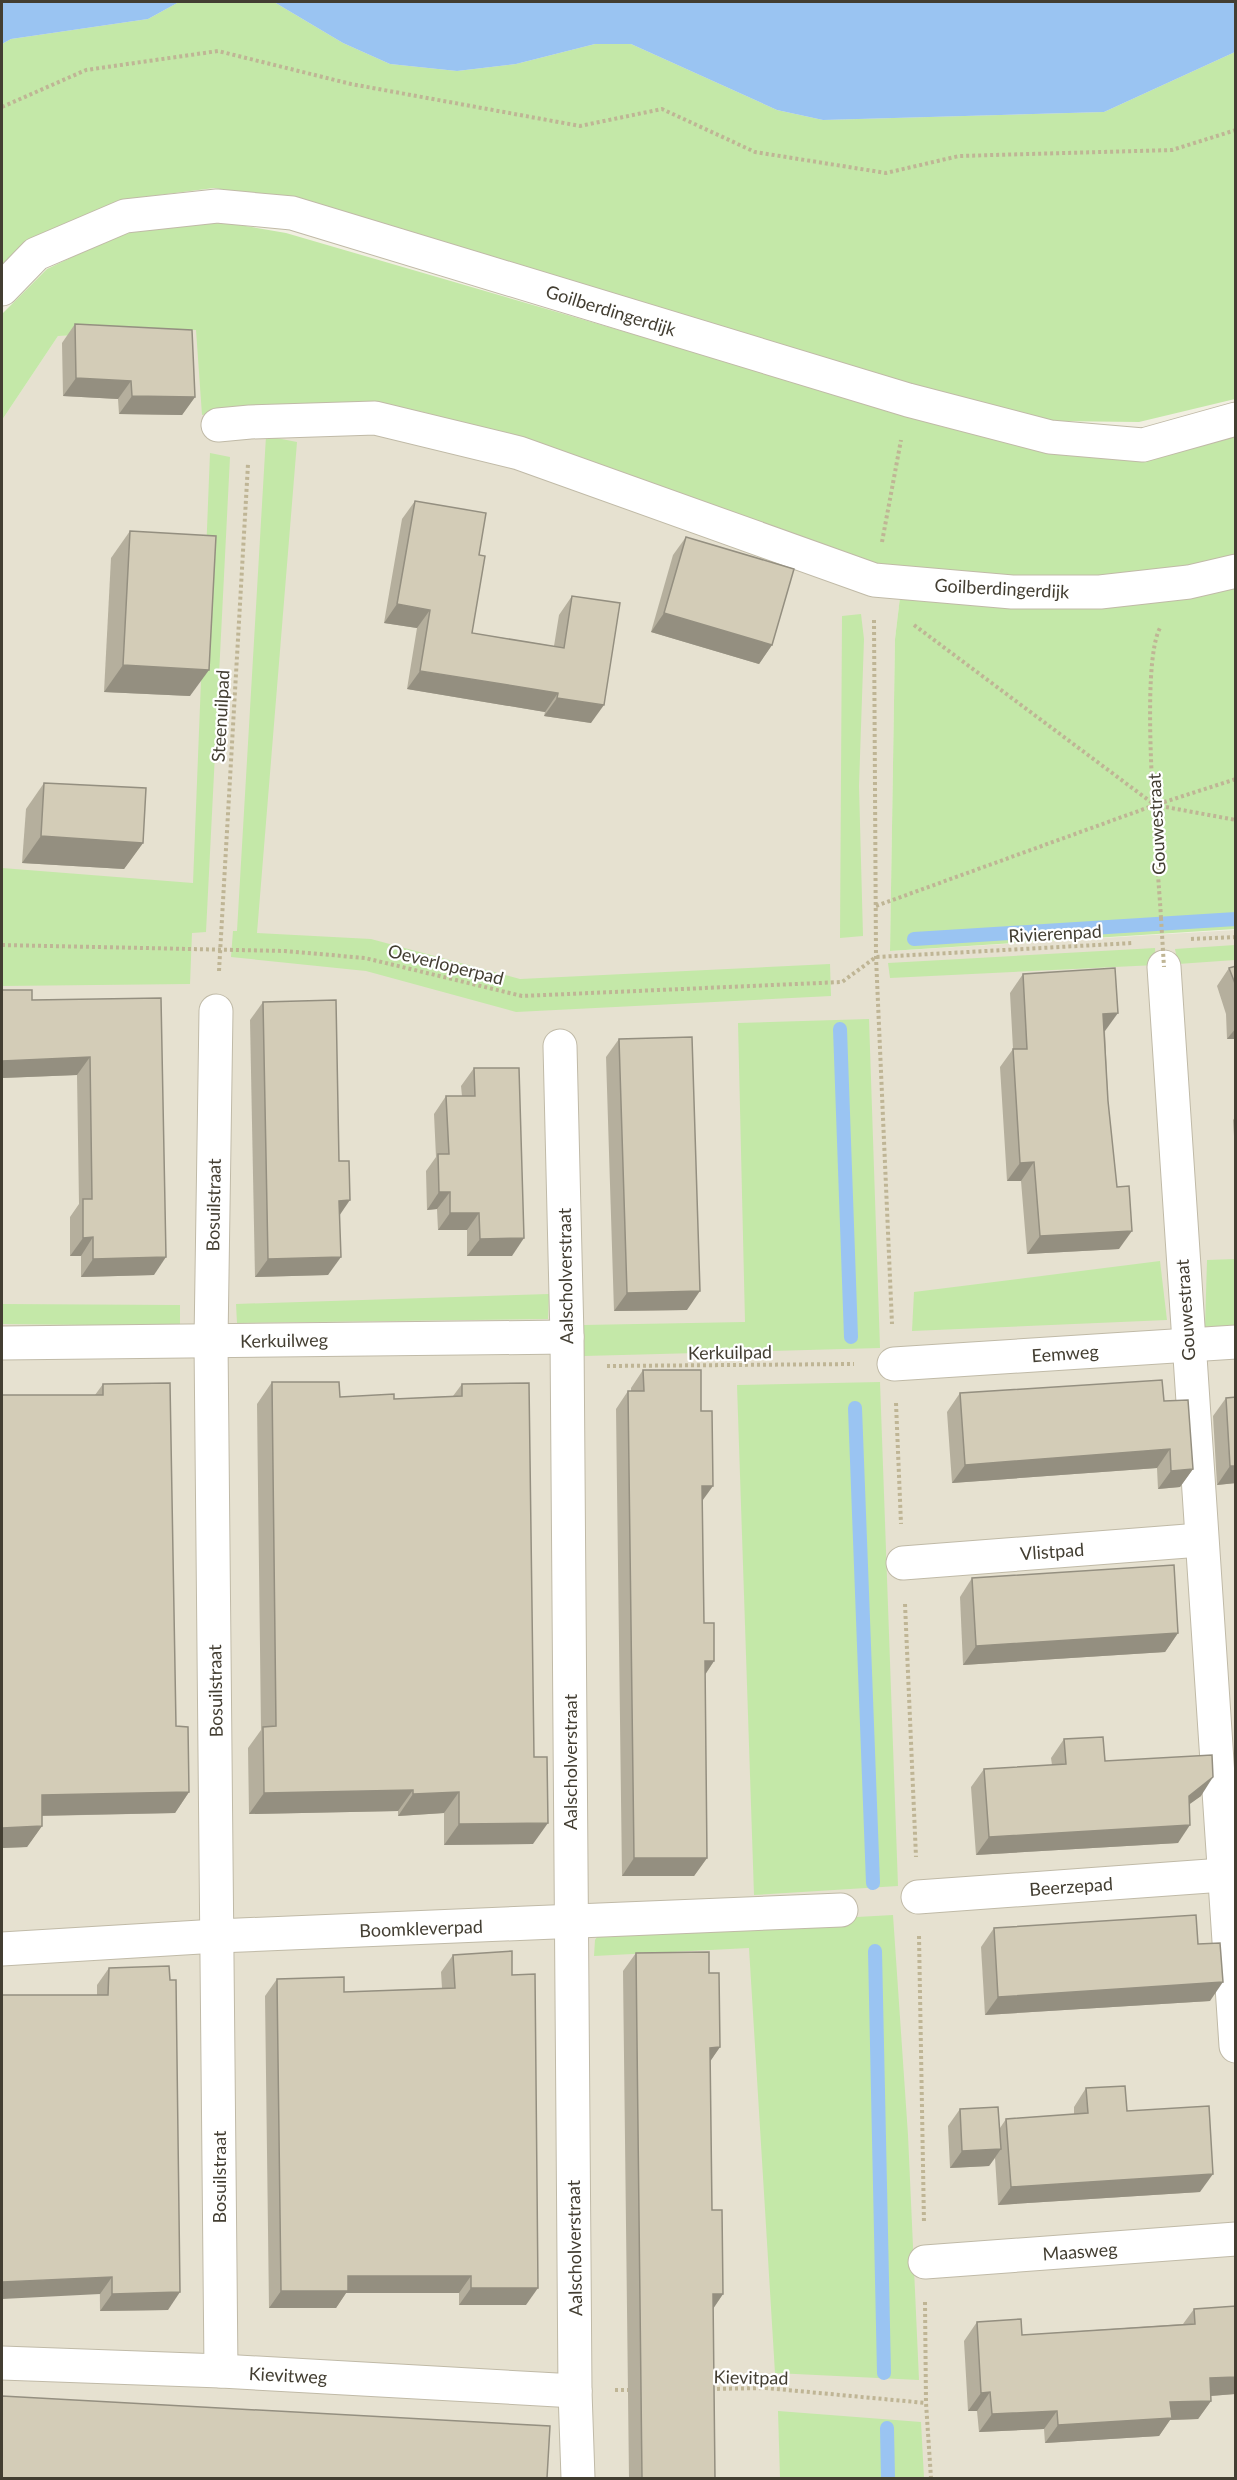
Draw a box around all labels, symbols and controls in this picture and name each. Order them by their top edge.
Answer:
street label: Goilberdingerdijk [543,280,679,340]
street label: Goilberdingerdijk [934,573,1071,603]
street label: Steenuilpad [207,669,233,763]
street label: Gouwestraat [1142,772,1170,875]
street label: Rivierenpad [1008,920,1102,946]
street label: Oeverloperpad [386,939,506,989]
street label: Bosuilstraat [201,1158,225,1252]
street label: Aalscholverstraat [553,1207,577,1344]
street label: Gouwestraat [1170,1258,1200,1361]
street label: Kerkuilweg [240,1328,328,1352]
street label: Kerkuilpad [688,1340,772,1364]
street label: Eemweg [1031,1340,1099,1366]
street label: Vlistpad [1019,1538,1085,1564]
street label: Bosuilstraat [203,1644,227,1738]
street label: Aalscholverstraat [559,1693,581,1830]
street label: Beerzepad [1029,1872,1113,1900]
street label: Boomkleverpad [359,1915,483,1941]
street label: Bosuilstraat [208,2130,230,2224]
street label: Aalscholverstraat [562,2179,586,2316]
street label: Maasweg [1042,2237,1118,2265]
street label: Kievitweg [248,2362,328,2388]
street label: Kievitpad [713,2365,789,2389]

